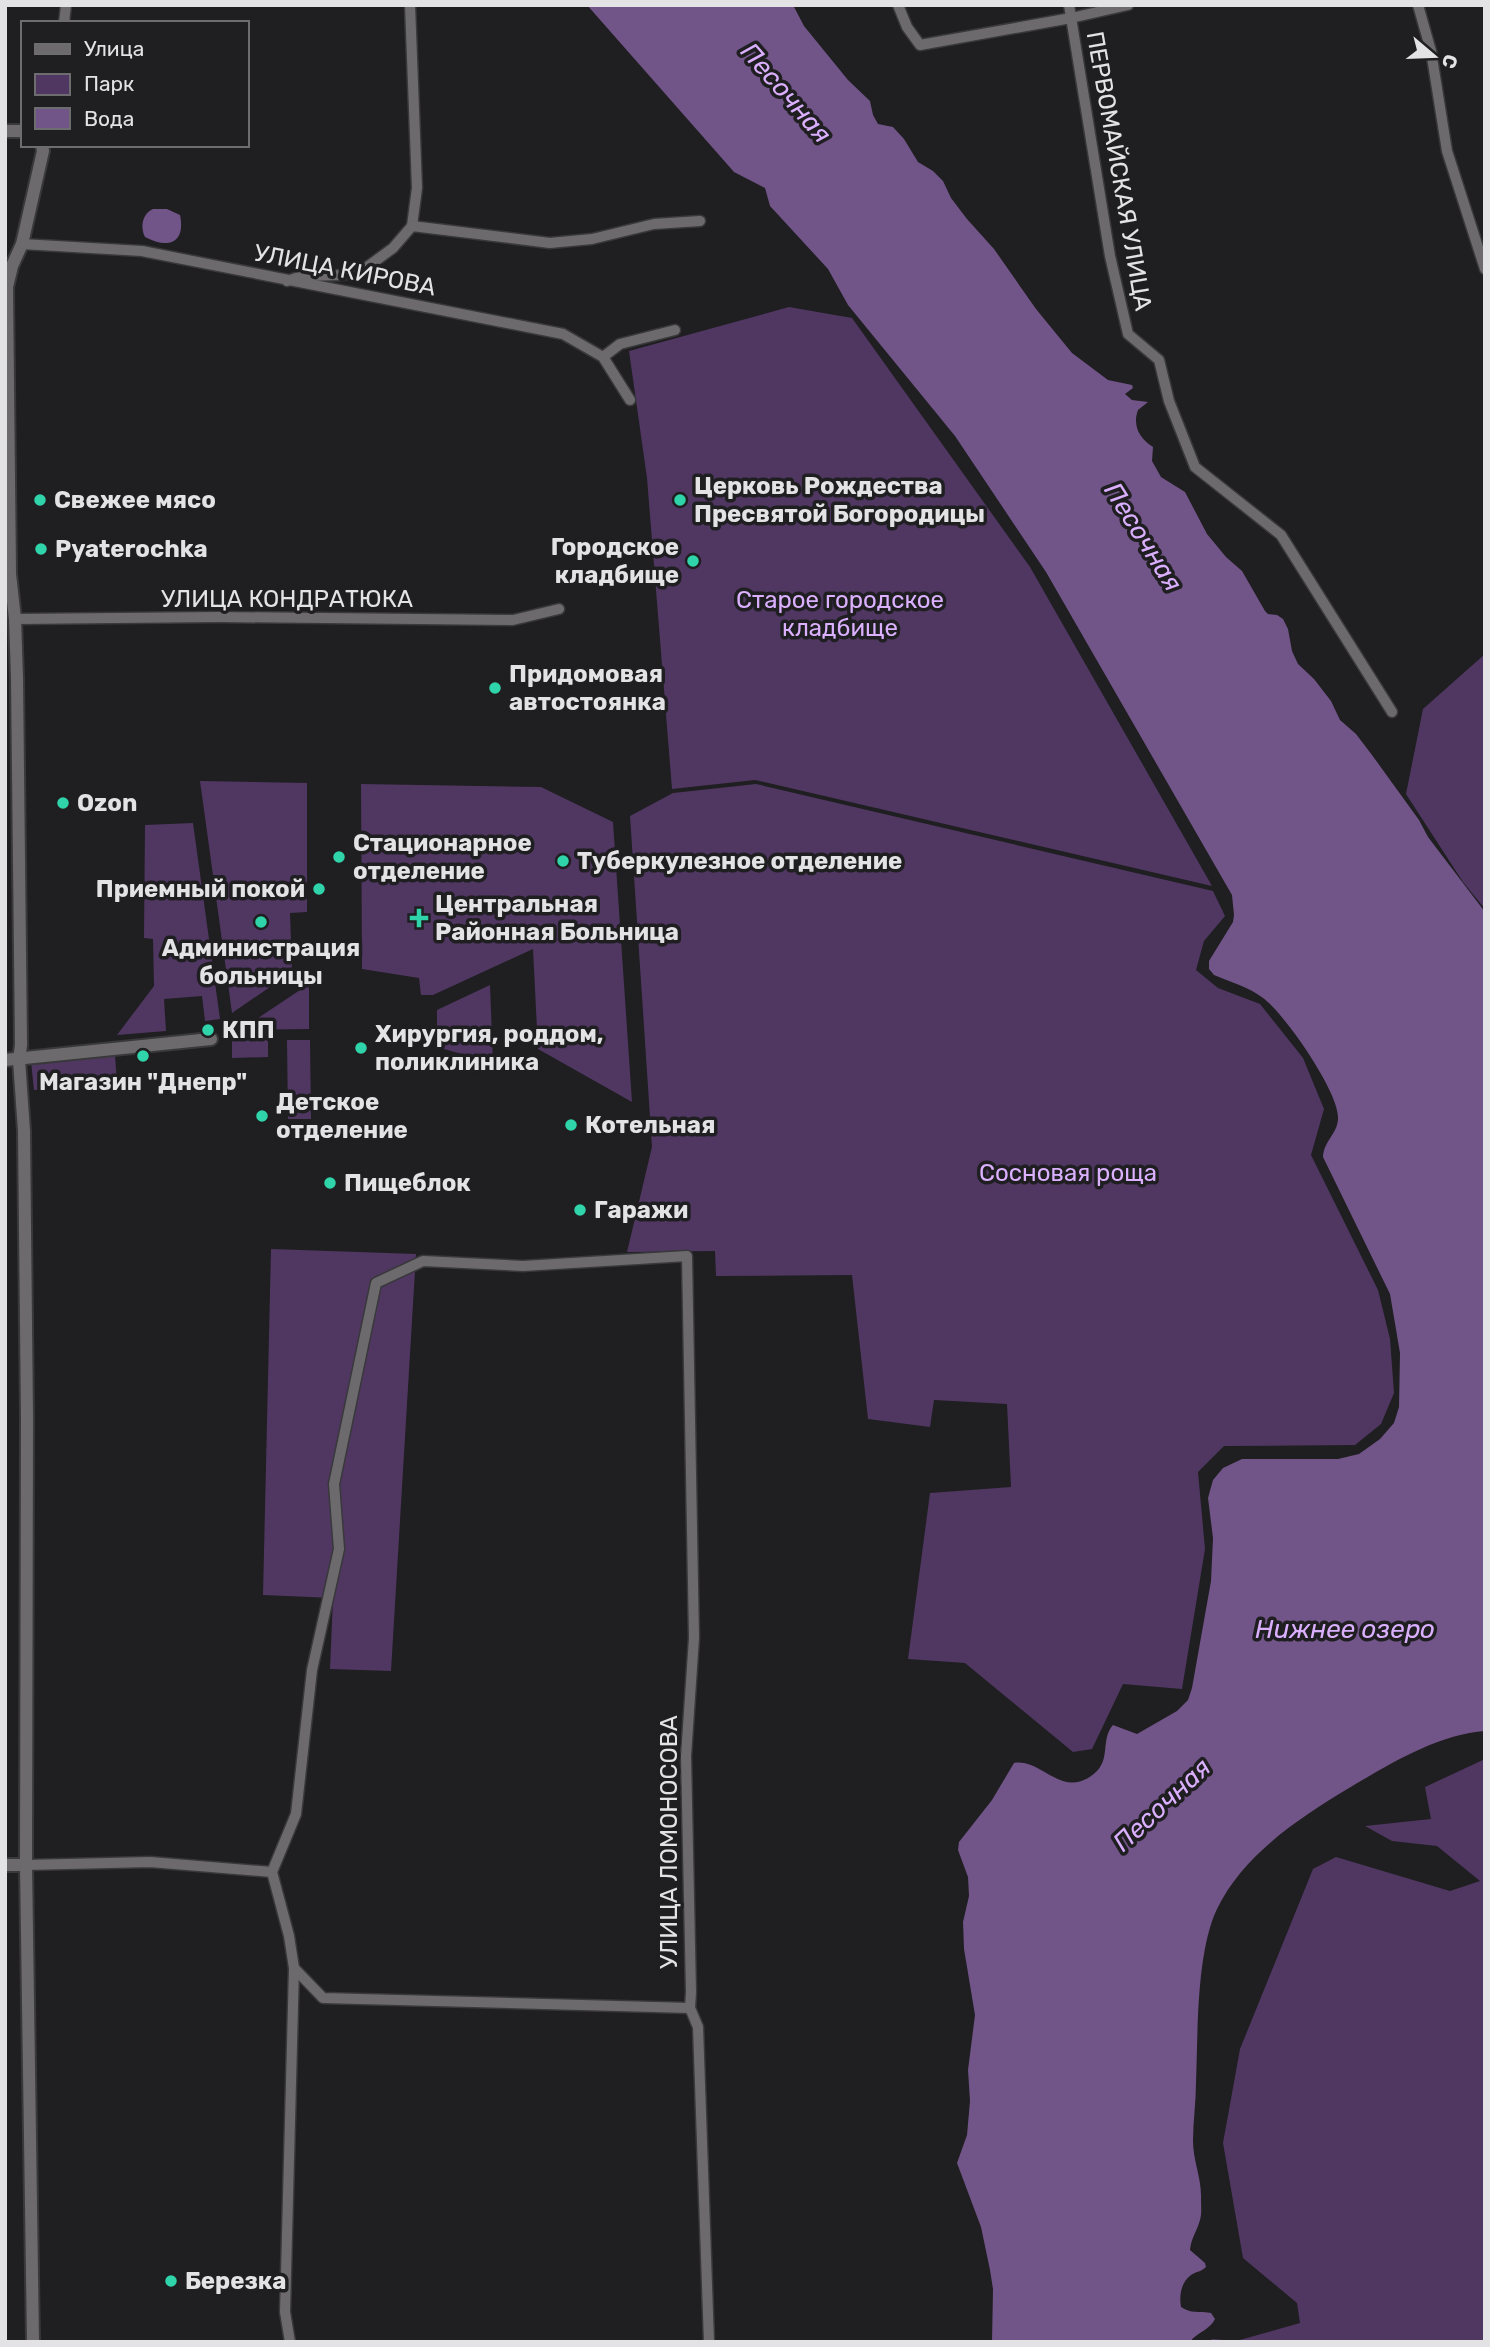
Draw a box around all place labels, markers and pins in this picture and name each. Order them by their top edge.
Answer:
place label: Церковь Рождества Пресвятой Богородицы [694,472,985,528]
place label: Свежее мясо [54,486,216,514]
marker: Свежее мясо [32,492,48,508]
marker: Церковь Рождества Пресвятой Богородицы [672,492,688,508]
place label: Городское кладбище [551,533,679,589]
place label: Pyaterochka [55,535,208,563]
marker: Pyaterochka [33,541,49,557]
marker: Городское кладбище [685,553,701,569]
place label: Придомовая автостоянка [509,660,666,716]
marker: Придомовая автостоянка [487,680,503,696]
place label: Ozon [77,789,137,817]
marker: Ozon [55,795,71,811]
place label: Стационарное отделение [353,829,532,885]
place label: Туберкулезное отделение [577,847,902,875]
marker: Стационарное отделение [331,849,347,865]
marker: Туберкулезное отделение [555,853,571,869]
place label: Приемный покой [96,875,305,903]
marker: Приемный покой [311,881,327,897]
place label: Центральная Районная Больница [435,890,679,946]
marker: Центральная Районная Больница [409,908,429,928]
marker: Администрация больницы [253,914,269,930]
place label: Администрация больницы [162,934,360,990]
place label: КПП [222,1016,275,1044]
place label: Хирургия, роддом, поликлиника [375,1020,604,1076]
marker: КПП [200,1022,216,1038]
marker: Хирургия, роддом, поликлиника [353,1040,369,1056]
marker: Магазин "Днепр" [135,1048,151,1064]
place label: Магазин "Днепр" [39,1068,247,1096]
place label: Детское отделение [276,1088,408,1144]
marker: Детское отделение [254,1108,270,1124]
place label: Котельная [585,1111,715,1139]
marker: Котельная [563,1117,579,1133]
place label: Пищеблок [344,1169,471,1197]
marker: Пищеблок [322,1175,338,1191]
place label: Гаражи [594,1196,688,1224]
marker: Гаражи [572,1202,588,1218]
place label: Березка [185,2267,287,2295]
marker: Березка [163,2273,179,2289]

